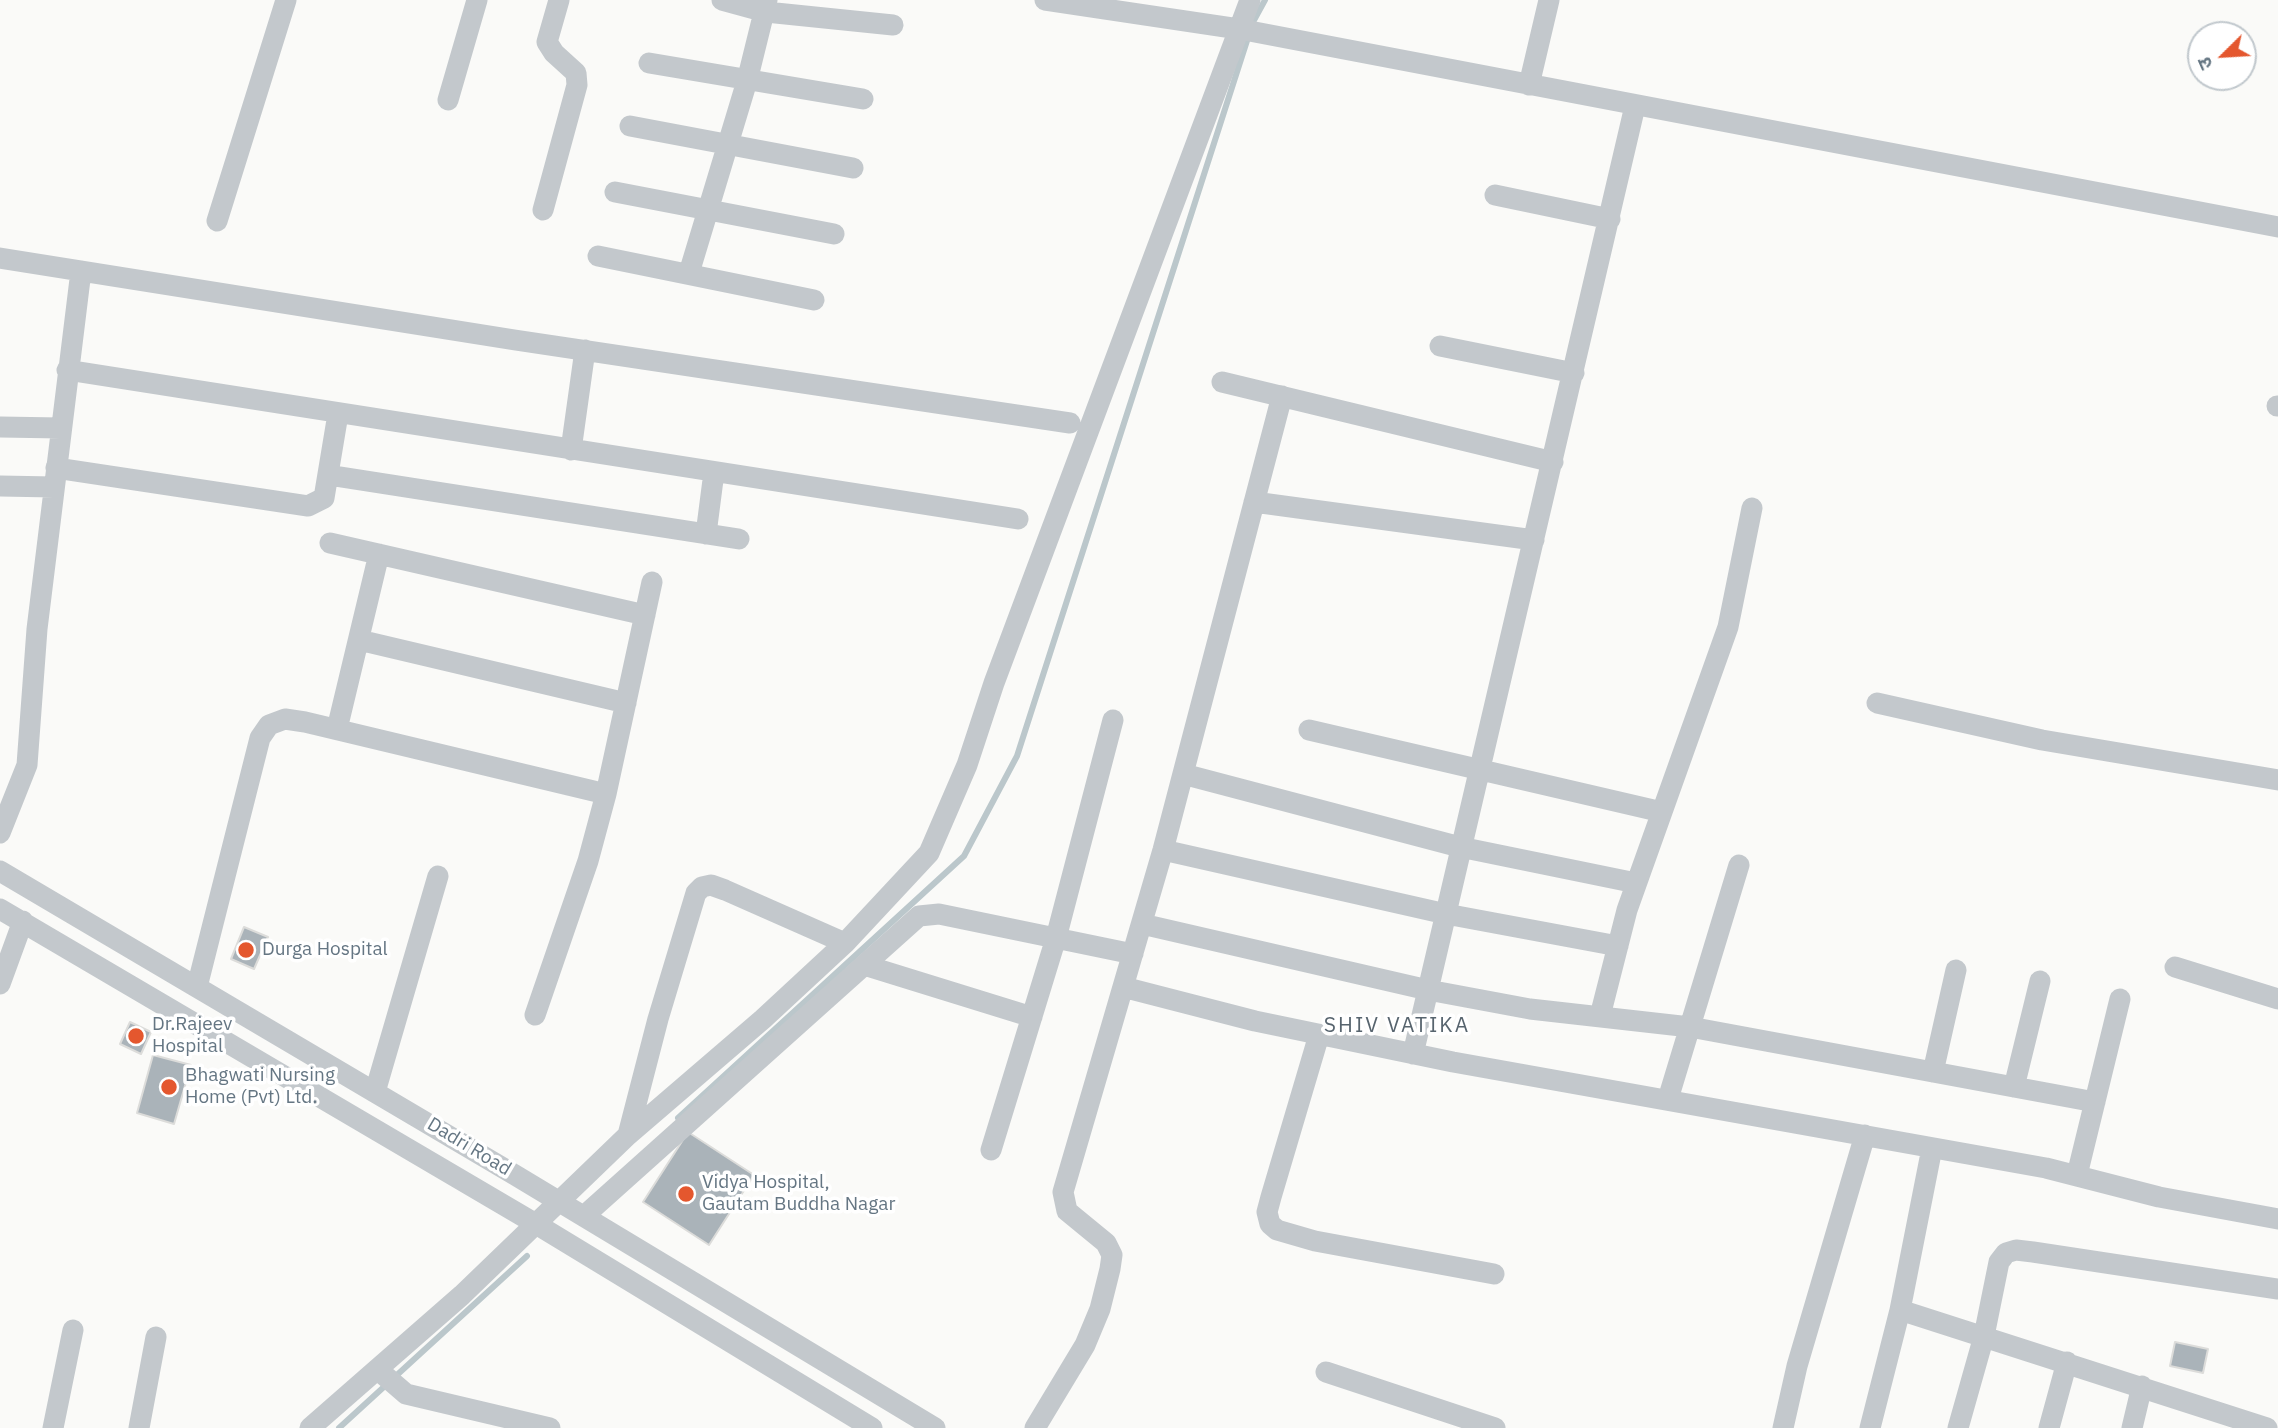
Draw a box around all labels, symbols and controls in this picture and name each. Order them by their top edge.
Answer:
north arrow [2187,21,2257,91]
text: उ [2191,54,2218,74]
place label: Durga Hospital [262,939,388,961]
marker: Durga Hospital [236,940,256,960]
district label: SHIV VATIKA [1325,1013,1469,1039]
place label: Dr.Rajeev Hospital [152,1014,232,1058]
marker: Dr.Rajeev Hospital [126,1026,146,1046]
place label: Bhagwati Nursing Home (Pvt) Ltd. [185,1065,335,1109]
marker: Bhagwati Nursing Home (Pvt) Ltd. [159,1077,179,1097]
street label: Dadri Road [423,1113,515,1181]
place label: Vidya Hospital, Gautam Buddha Nagar [702,1172,895,1216]
marker: Vidya Hospital, Gautam Buddha Nagar [676,1184,696,1204]

